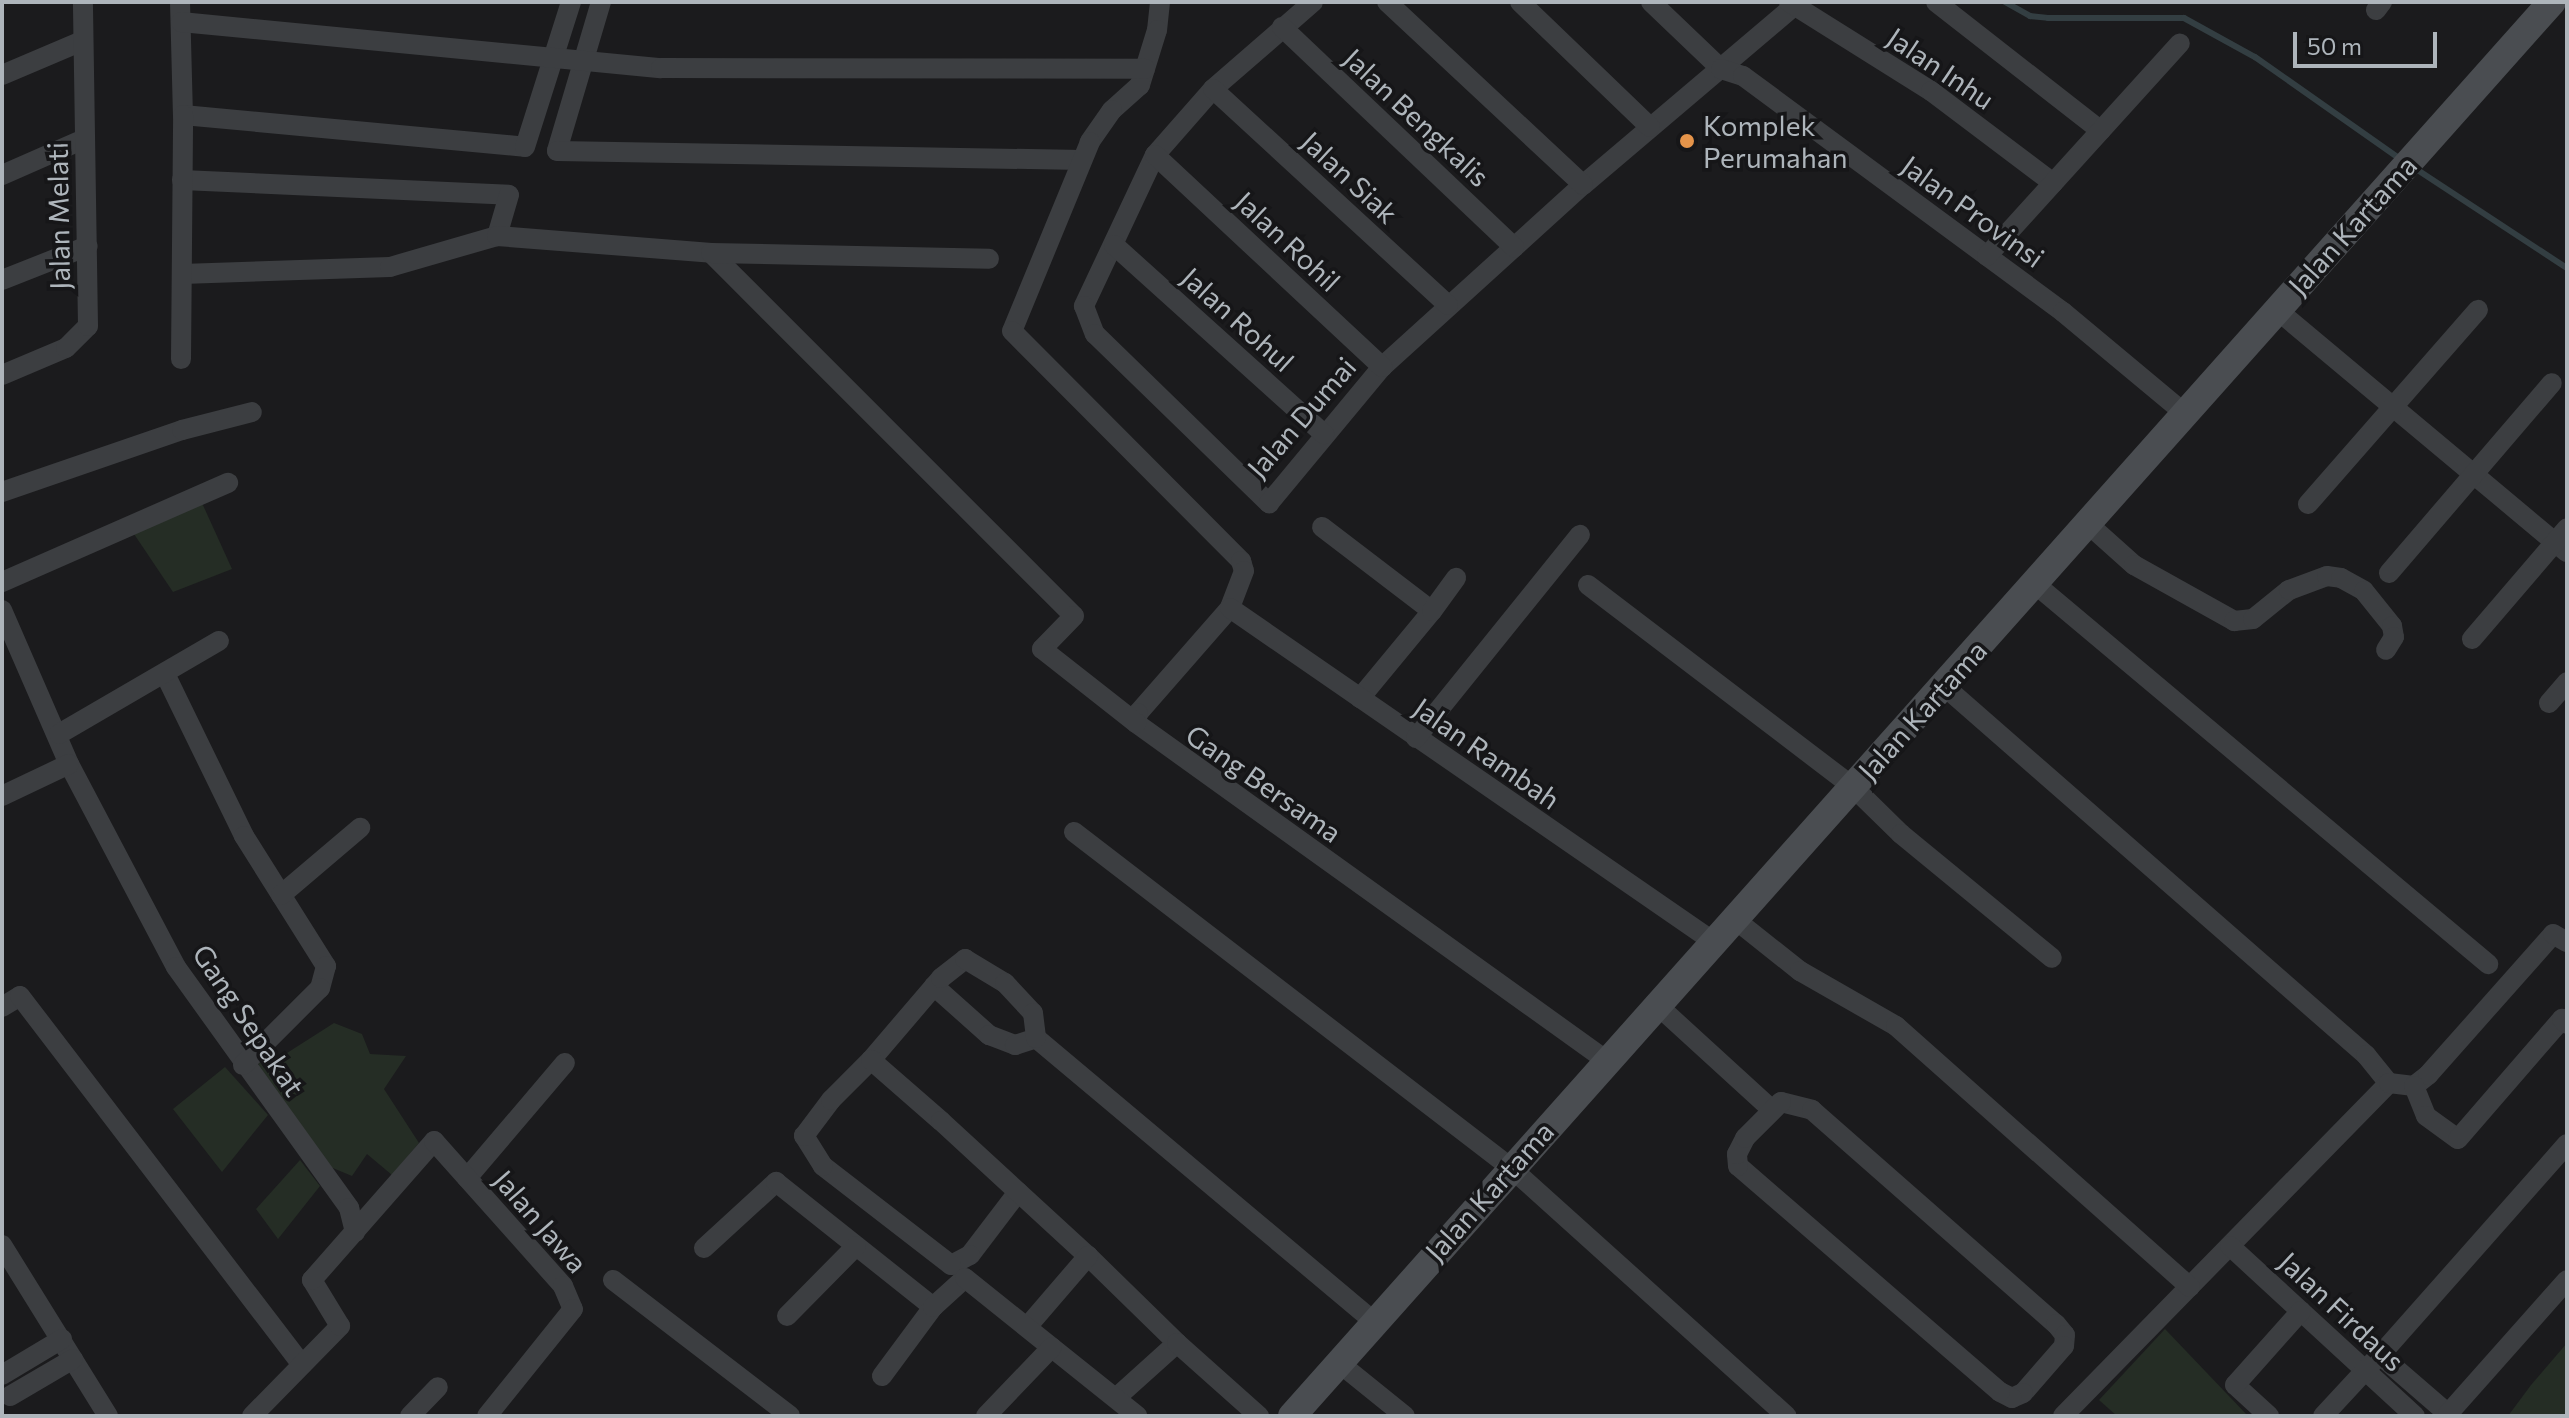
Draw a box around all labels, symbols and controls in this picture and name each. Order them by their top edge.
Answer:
scale bar [2297,16,2441,66]
street label: Jalan Inhu [1881,20,2001,116]
text: 50 m [2307,31,2362,60]
street label: Jalan Bengkalis [1337,41,1497,193]
place label: Komplek Perumahan [1703,108,1847,174]
street label: Jalan Siak [1295,124,1405,230]
marker: Komplek Perumahan [1678,132,1696,150]
street label: Jalan Melati [40,142,76,290]
street label: Jalan Provinsi [1895,148,2051,274]
street label: Jalan Kartama [2281,148,2423,302]
street label: Jalan Rohil [1229,184,1347,298]
street label: Jalan Rohul [1175,260,1301,378]
street label: Jalan Dumai [1240,350,1362,484]
street label: Jalan Kartama [1851,633,1993,787]
street label: Jalan Rambah [1407,690,1567,816]
street label: Gang Bersama [1180,717,1348,849]
street label: Gang Sepakat [186,938,312,1102]
street label: Jalan Kartama [1418,1114,1560,1268]
street label: Jalan Jawa [487,1163,595,1279]
street label: Jalan Firdaus [2272,1244,2412,1378]

